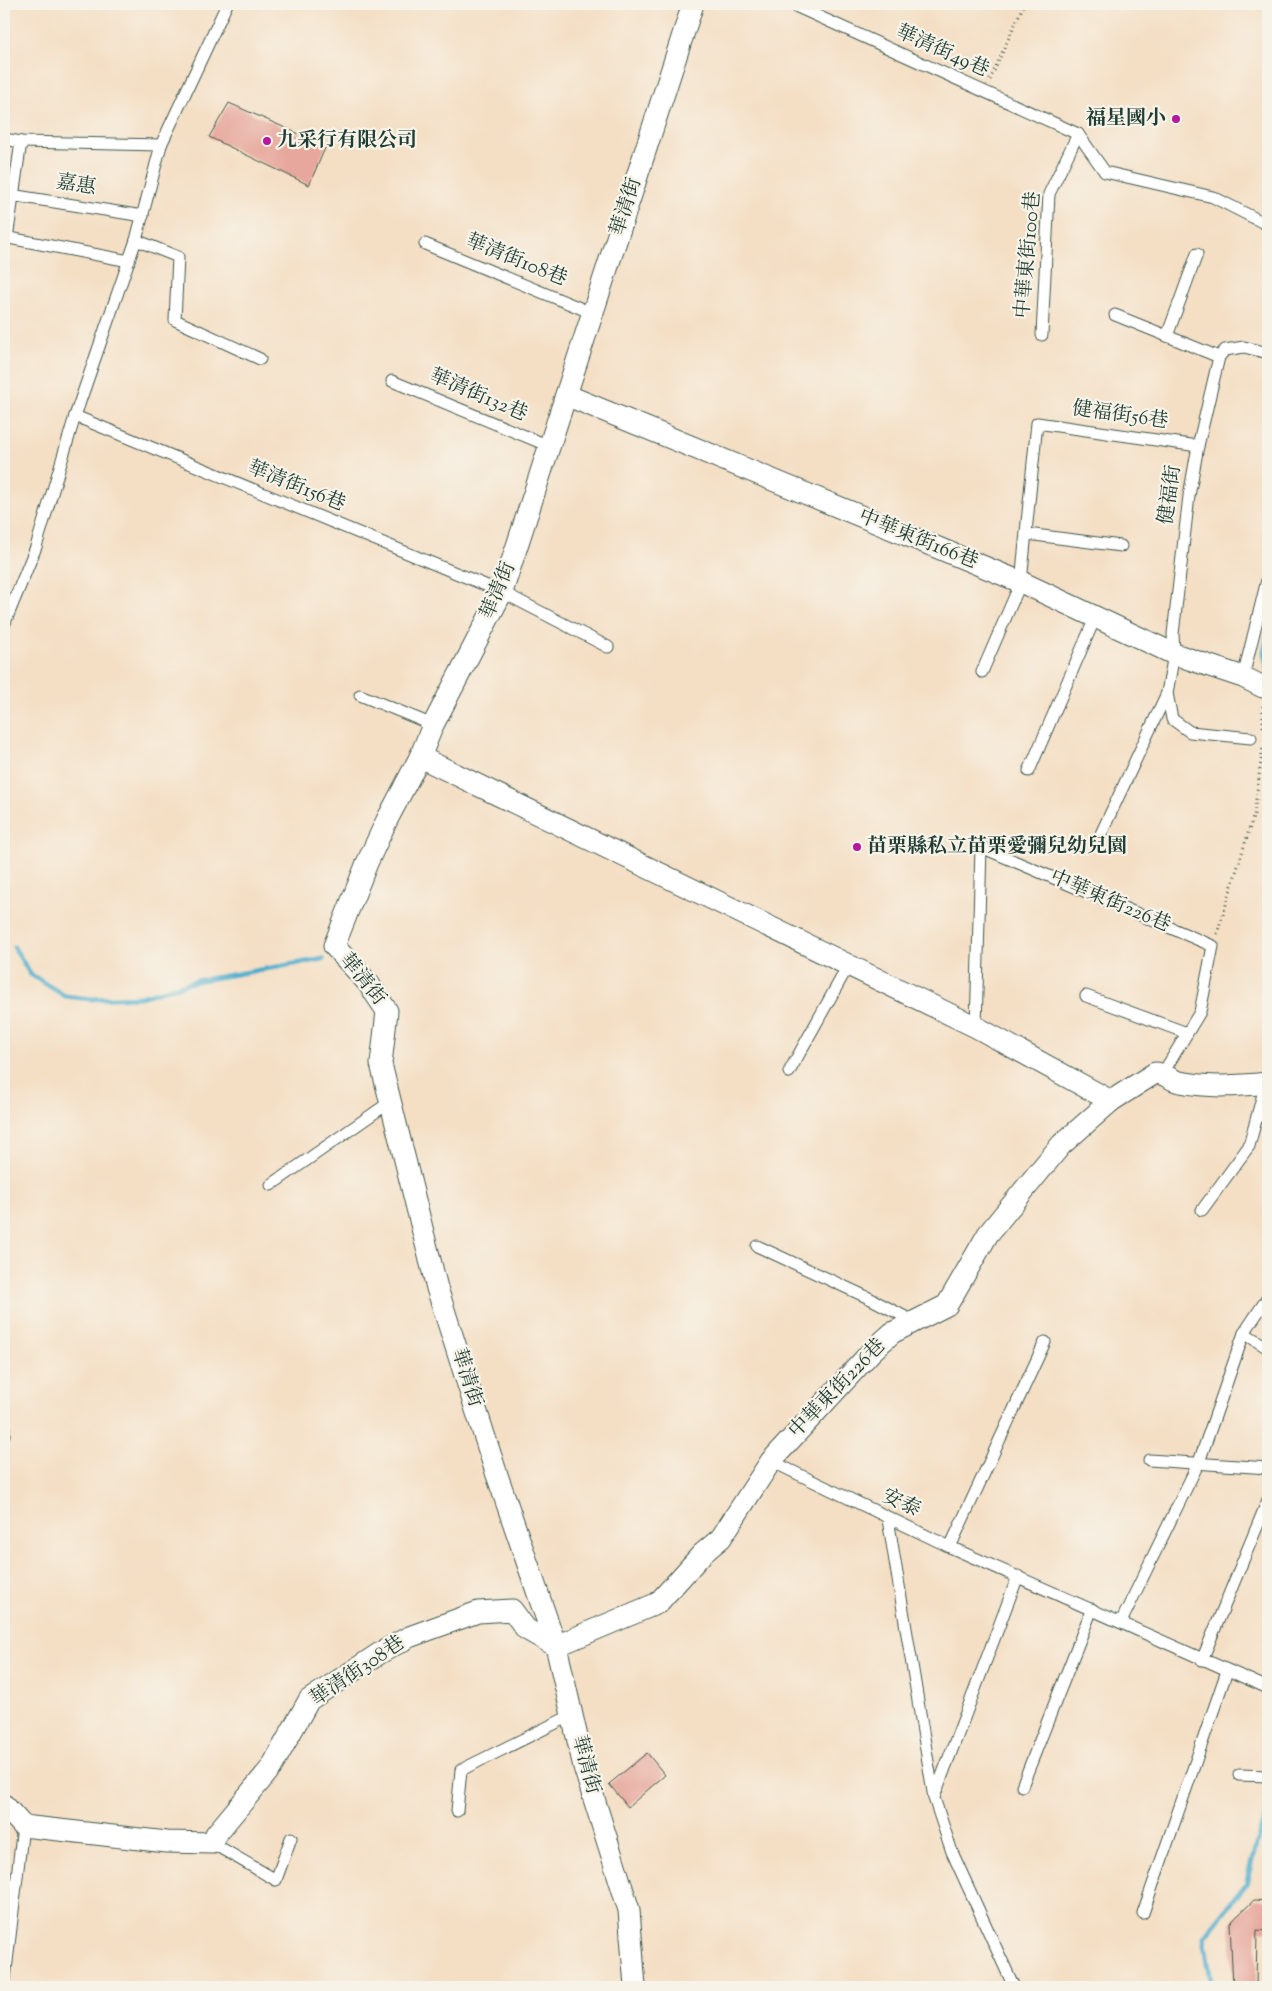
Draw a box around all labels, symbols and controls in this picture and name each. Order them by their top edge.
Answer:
street label: 華清街49巷 [891,18,993,86]
place label: 福星國小 [1086,105,1166,134]
marker: 福星國小 [1170,113,1182,125]
place label: 九采行有限公司 [277,127,417,156]
marker: 九采行有限公司 [261,135,273,147]
street label: 嘉惠 [54,169,98,203]
street label: 華清街 [604,174,650,240]
street label: 中華東街100巷 [1009,190,1049,320]
street label: 華清街108巷 [461,227,571,295]
street label: 華清街132巷 [424,362,532,430]
street label: 健福街56巷 [1070,395,1170,437]
street label: 華清街156巷 [243,454,349,520]
street label: 健福街 [1152,463,1190,527]
street label: 中華東街166巷 [854,503,982,577]
street label: 華清街 [474,558,524,624]
place label: 苗栗縣私立苗栗愛彌兒幼兒園 [867,833,1127,862]
marker: 苗栗縣私立苗栗愛彌兒幼兒園 [851,841,863,853]
street label: 中華東街226巷 [1045,864,1175,940]
street label: 華清街 [332,948,392,1012]
street label: 中華東街226巷 [783,1333,893,1445]
street label: 華清街 [443,1345,489,1411]
street label: 安泰 [877,1482,925,1526]
street label: 華清街308巷 [305,1630,411,1714]
street label: 華清街 [563,1732,607,1798]

